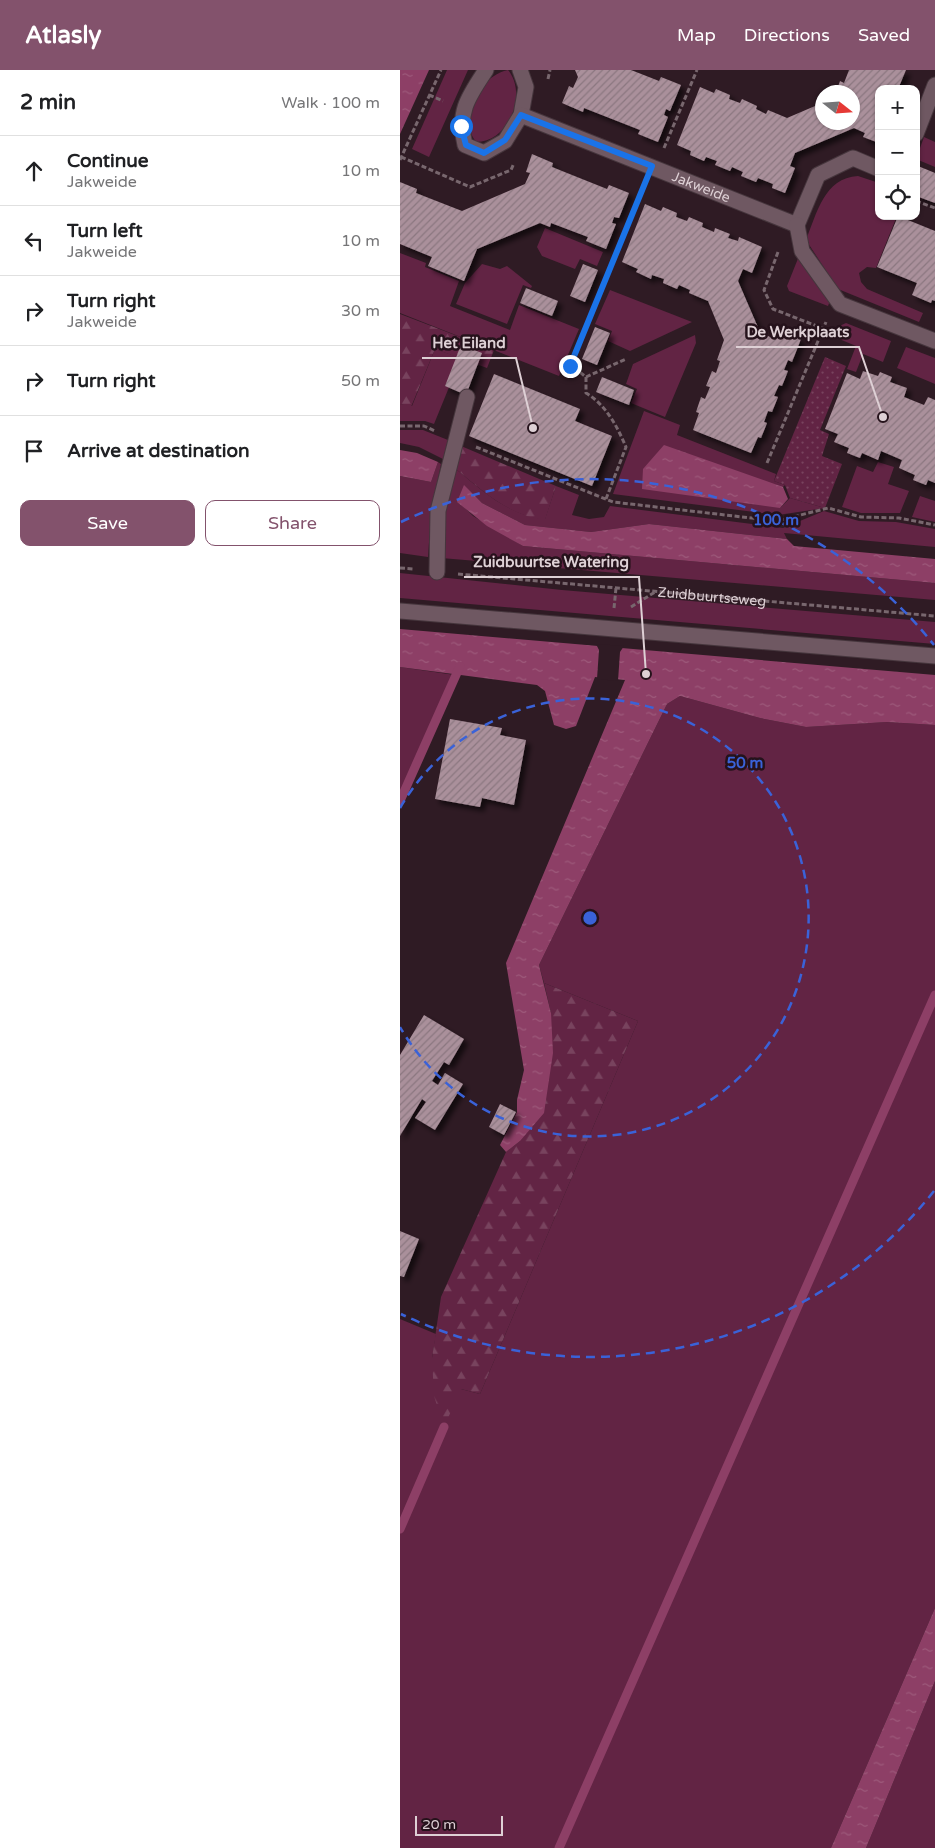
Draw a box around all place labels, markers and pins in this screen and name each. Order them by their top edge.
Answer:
callout: De Werkplaats [736,317,859,347]
callout: Het Eiland [422,328,516,358]
callout: Zuidbuurtse Watering [464,547,639,577]
centre of rings [581,909,599,927]

